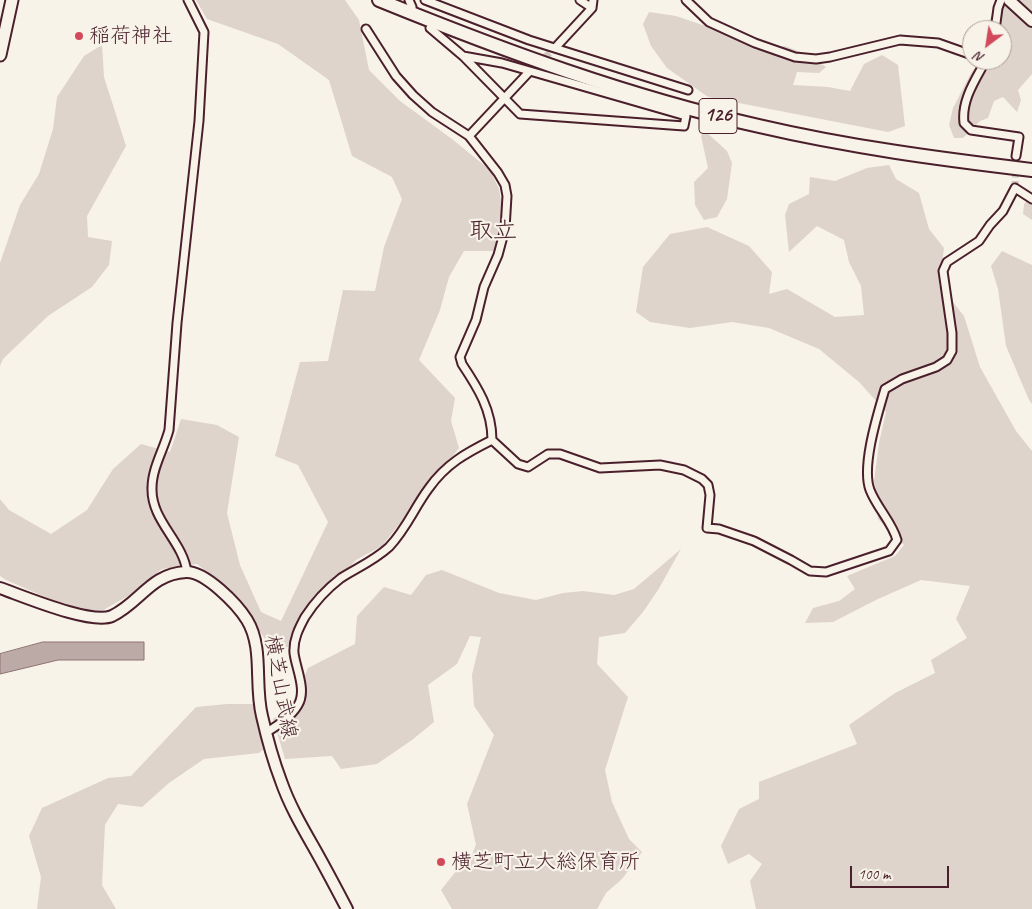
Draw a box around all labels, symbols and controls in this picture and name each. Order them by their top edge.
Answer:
north arrow [962,20,1012,70]
place label: 稲荷神社 [89,23,173,49]
marker: 稲荷神社 [73,30,85,42]
text: N [971,48,988,67]
road number: 126 [699,98,737,134]
district label: 取立 [469,218,517,246]
street label: 横芝山武線 [258,633,302,741]
place label: 横芝町立大総保育所 [451,849,640,875]
marker: 横芝町立大総保育所 [435,856,447,868]
scale bar [852,856,951,888]
text: 100 m [858,865,890,884]

